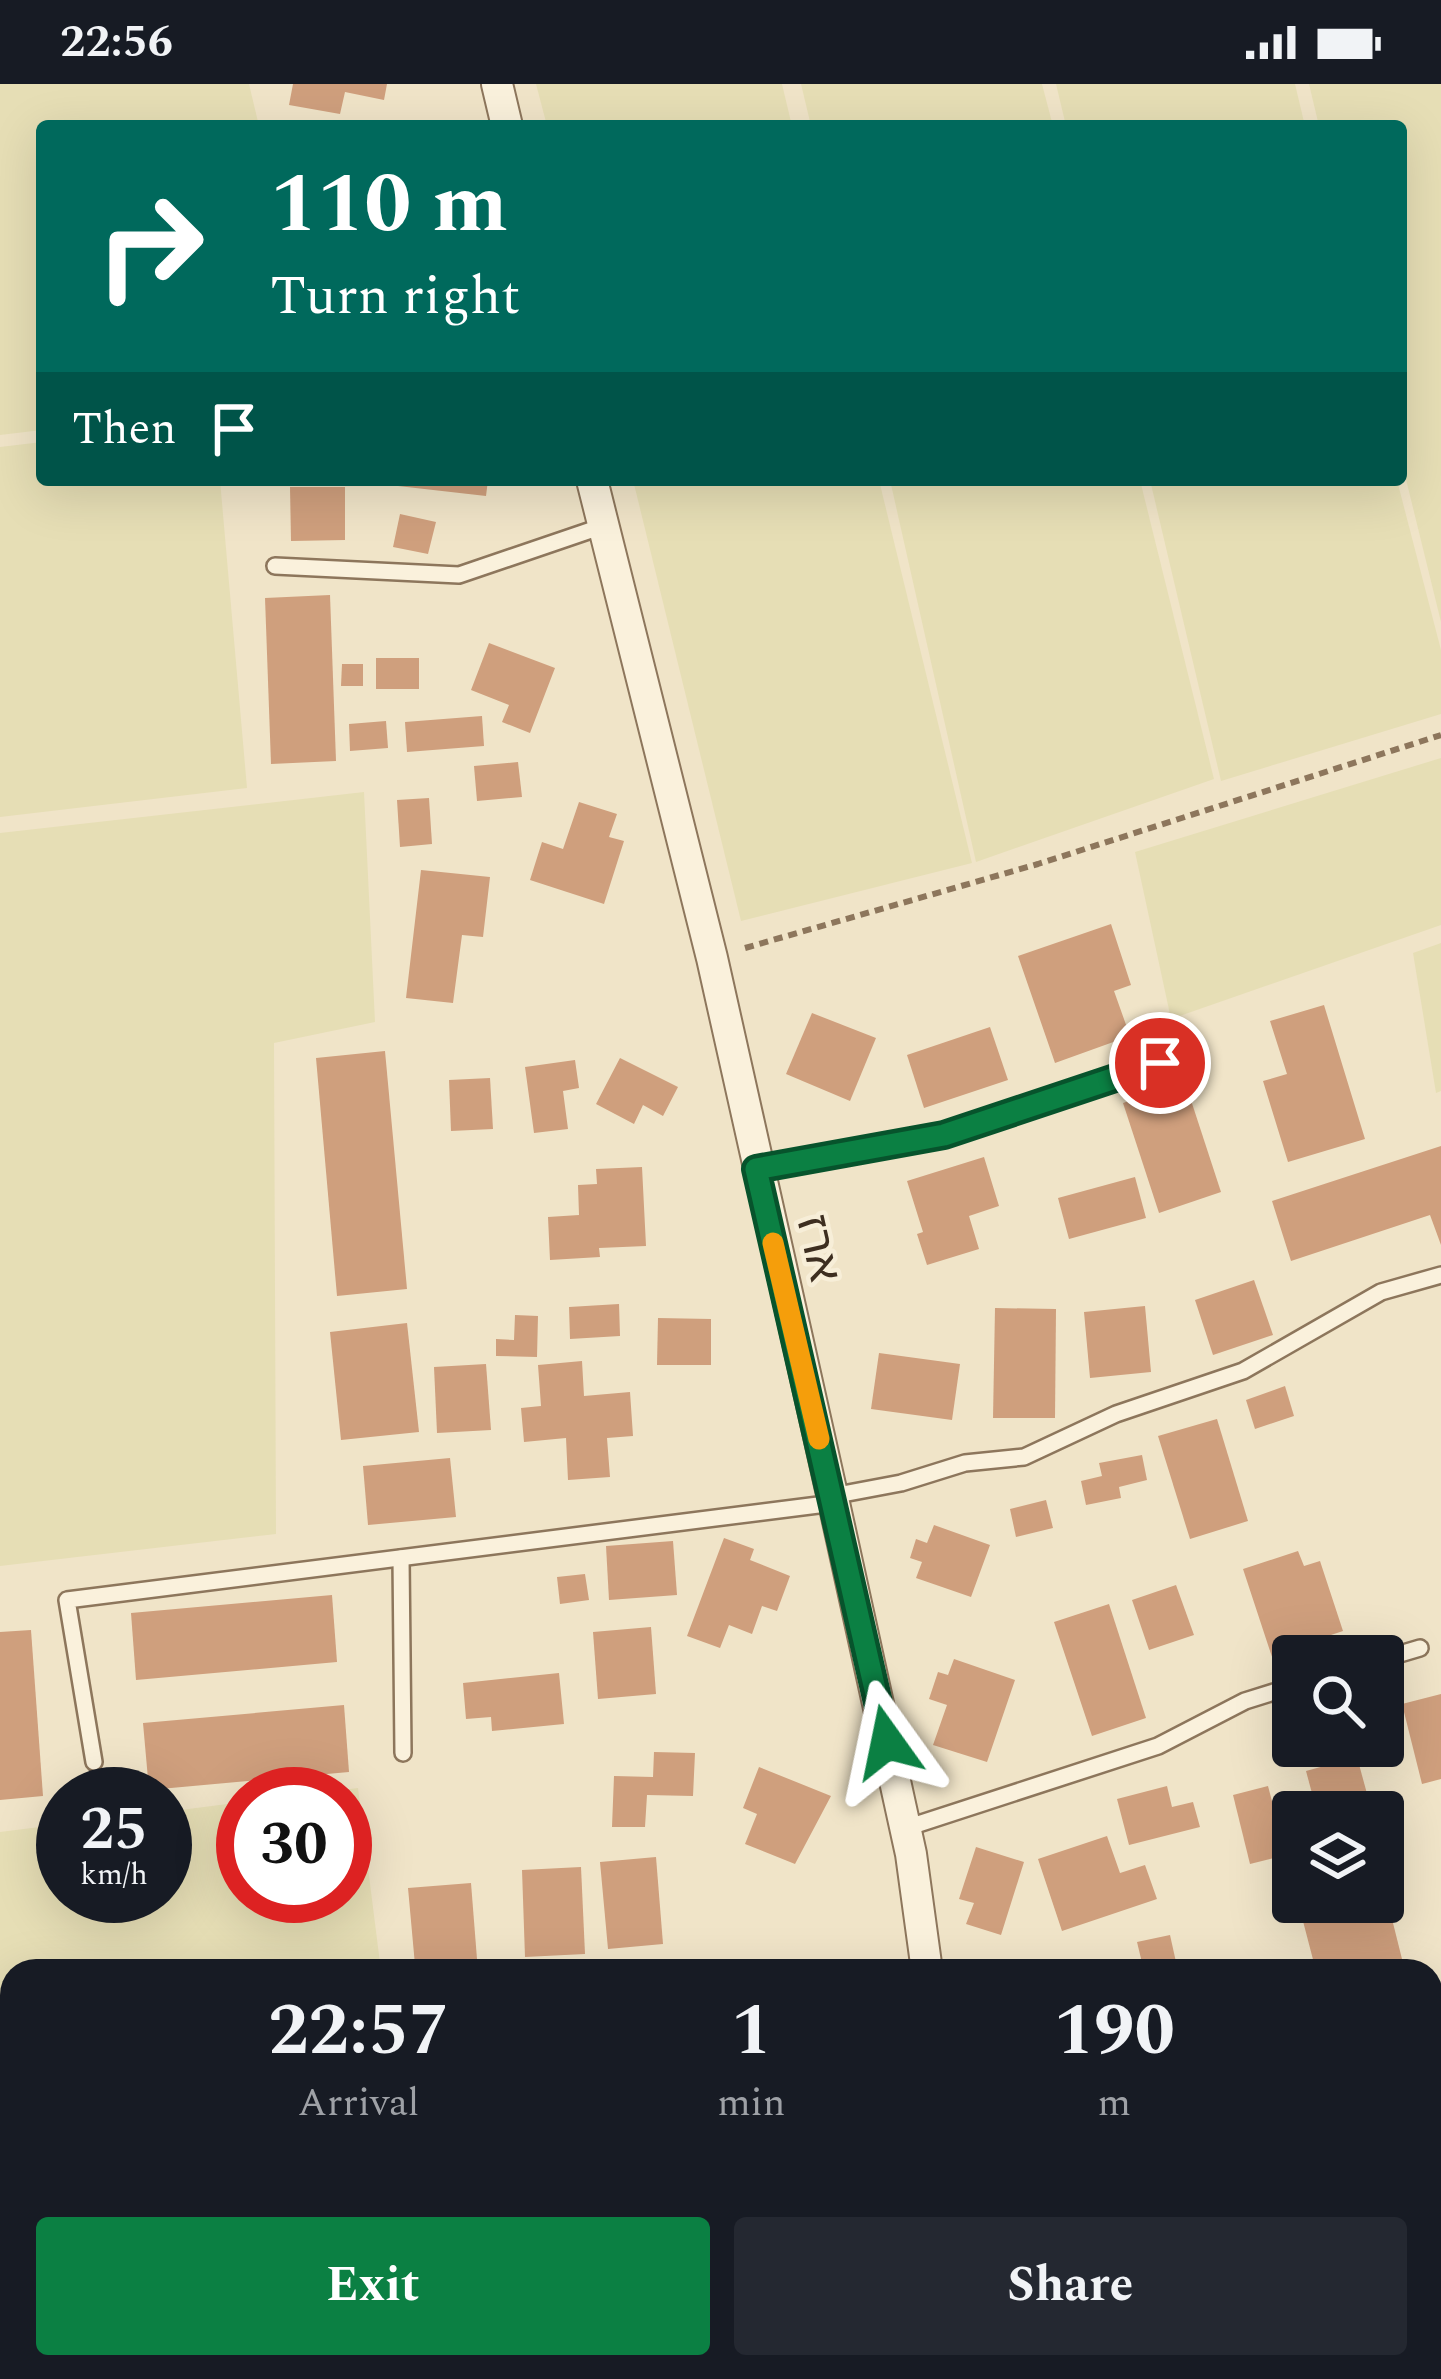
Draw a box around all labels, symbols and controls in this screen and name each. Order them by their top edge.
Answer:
text: 22:56 [60,8,173,77]
text: 110 m [270,141,508,269]
icon: right [72,168,228,324]
text: Turn right [270,256,520,338]
text: Then [72,395,177,464]
icon: arrive [201,396,267,462]
pin [1109,1012,1211,1114]
icon: arrive [1127,1030,1193,1096]
street label: ארז [776,1208,859,1289]
map controls [1272,1635,1404,1923]
button: search [1272,1635,1404,1767]
position arrow [824,1679,950,1805]
speed limit sign: 30 [216,1767,372,1923]
text: 25 [80,1784,148,1876]
button: layers [1272,1791,1404,1923]
text: km/h [80,1852,148,1898]
text: 22:57 [268,1977,449,2086]
text: 1 [731,1977,772,2086]
text: 190 [1054,1977,1175,2086]
text: Arrival [298,2074,419,2133]
text: min [717,2074,785,2133]
text: m [1097,2074,1131,2133]
button: Exit [36,2217,710,2355]
button: Share [734,2217,1407,2355]

